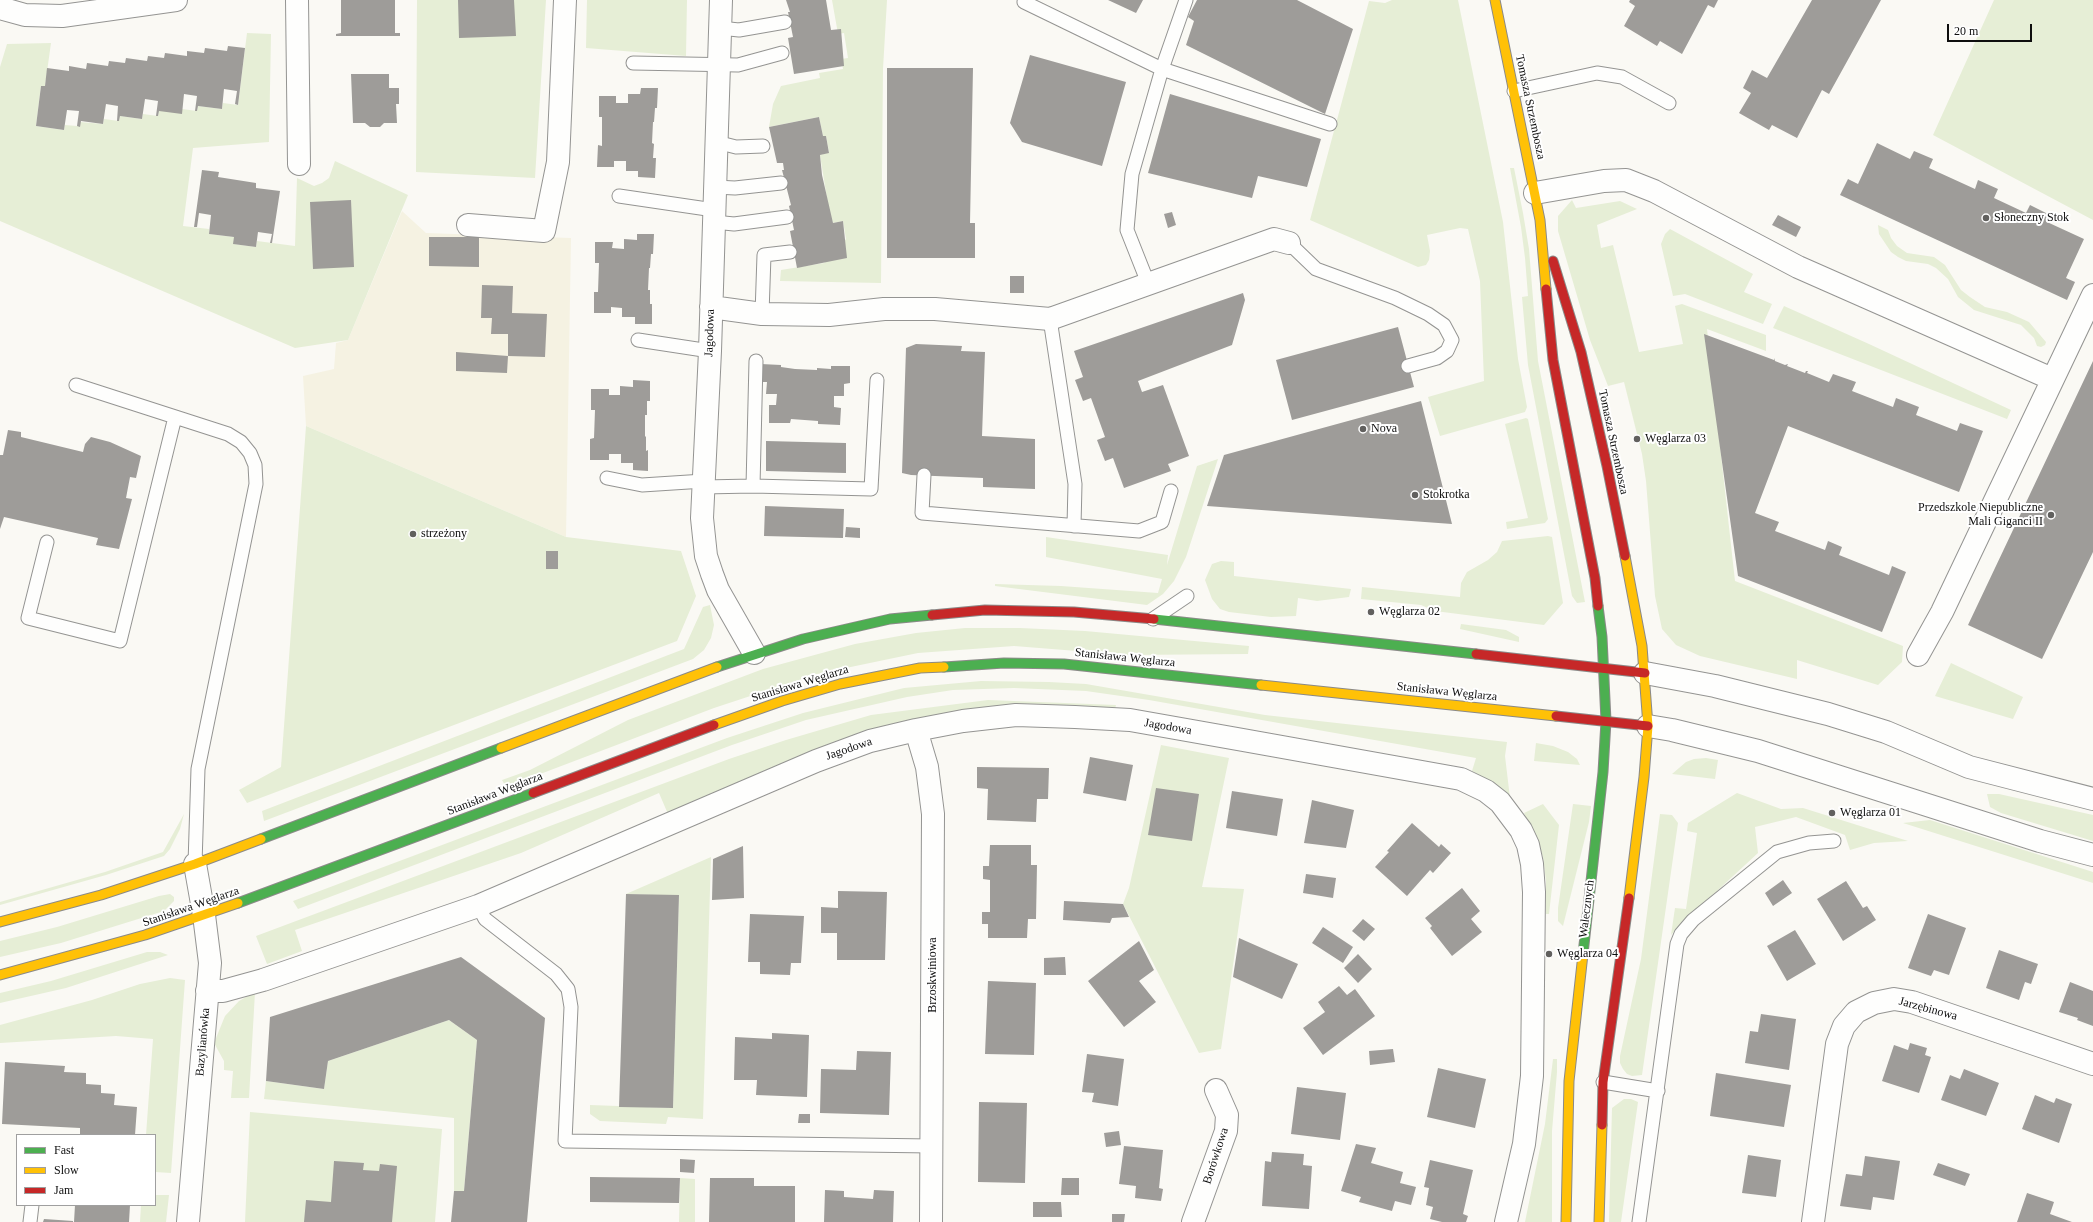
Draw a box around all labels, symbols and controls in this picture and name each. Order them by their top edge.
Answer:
scale bar [1949,16,2034,42]
text: 20 m [1954,24,1978,38]
street label: Tomasza Strzembosza [1512,53,1548,161]
place label: Słoneczny Stok [1994,211,2069,225]
marker: Słoneczny Stok [1981,213,1991,223]
street label: Jagodowa [702,309,718,357]
street label: Tomasza Strzembosza [1595,388,1631,496]
place label: Nova [1371,422,1397,436]
marker: Nova [1358,424,1368,434]
place label: Węglarza 03 [1645,432,1706,446]
marker: Węglarza 03 [1632,434,1642,444]
place label: Stokrotka [1423,488,1470,502]
marker: Stokrotka [1410,490,1420,500]
place label: Przedszkole Niepubliczne Mali Giganci II [1918,501,2043,529]
marker: Przedszkole Niepubliczne Mali Giganci II [2046,510,2056,520]
place label: strzeżony [421,527,467,541]
marker: strzeżony [408,529,418,539]
place label: Węglarza 02 [1379,605,1440,619]
marker: Węglarza 02 [1366,607,1376,617]
street label: Stanisława Węglarza [1074,646,1176,670]
street label: Stanisława Węglarza [750,662,850,706]
street label: Stanisława Węglarza [1396,680,1498,704]
street label: Jagodowa [1143,716,1193,738]
street label: Jagodowa [824,734,874,764]
street label: Stanisława Węglarza [445,769,545,819]
place label: Węglarza 01 [1840,806,1901,820]
marker: Węglarza 01 [1827,808,1837,818]
street label: Walecznych [1576,879,1598,939]
street label: Stanisława Węglarza [141,884,241,930]
street label: Brzoskwiniowa [926,937,940,1013]
place label: Węglarza 04 [1557,947,1618,961]
marker: Węglarza 04 [1544,949,1554,959]
street label: Jarzębinowa [1897,994,1959,1024]
street label: Bazylianówka [193,1007,213,1077]
street label: Borówkowa [1200,1126,1232,1186]
legend [16,1134,156,1206]
text: Fast [54,1143,74,1157]
text: Slow [54,1163,79,1177]
text: Jam [54,1183,73,1197]

